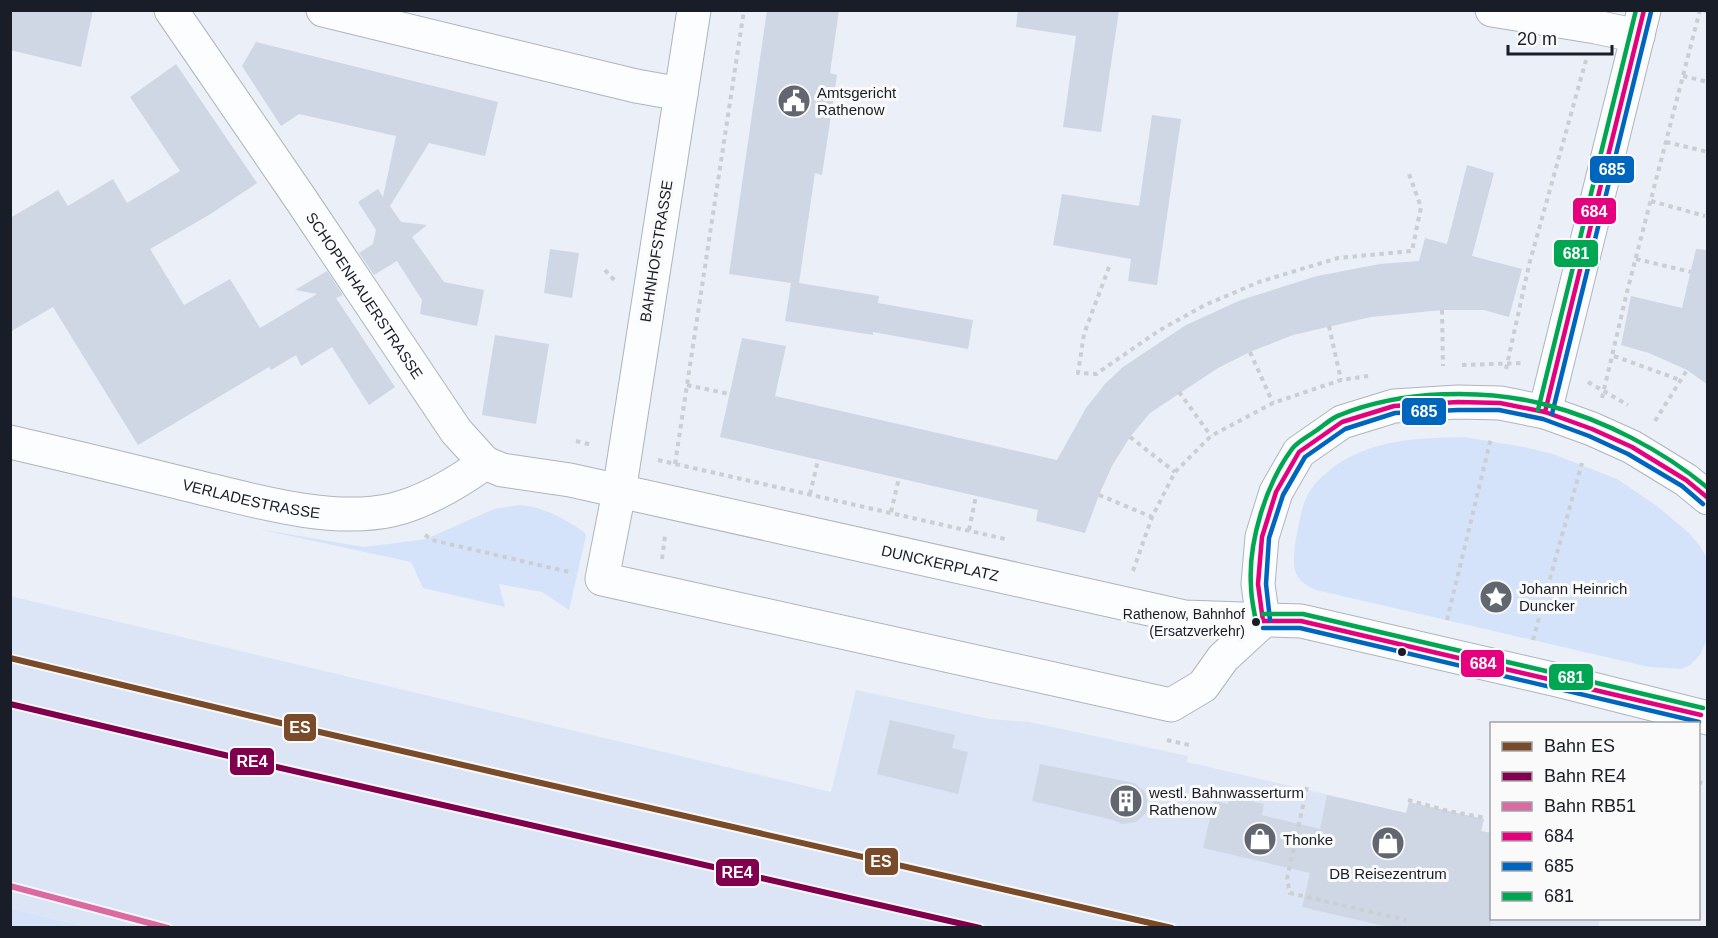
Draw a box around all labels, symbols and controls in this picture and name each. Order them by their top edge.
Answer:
scale bar [1508,18,1612,56]
text: 20 m [1517,29,1557,49]
public building icon: Amtsgericht Rathenow [776,83,812,119]
place label: Amtsgericht Rathenow [817,84,897,118]
line badge: 685 [1589,155,1635,184]
text: 685 [1599,161,1625,178]
street label: BAHNHOFSTRASSE [636,179,676,323]
line badge: 684 [1572,197,1617,225]
text: 684 [1581,203,1607,220]
street label: SCHOPENHAUERSTRASSE [303,209,427,382]
line badge: 681 [1553,239,1599,268]
text: 681 [1563,245,1589,262]
line badge: 685 [1401,397,1447,426]
text: 685 [1411,403,1437,420]
street label: VERLADESTRASSE [181,475,321,521]
street label: DUNCKERPLATZ [880,541,1001,584]
place icon: Johann Heinrich Duncker [1478,579,1514,615]
place label: Johann Heinrich Duncker [1519,580,1627,614]
place label: Rathenow, Bahnhof (Ersatzverkehr) [1123,606,1245,639]
marker: Rathenow, Bahnhof (Ersatzverkehr) [1250,616,1262,628]
unlabelled marker [1396,646,1408,658]
line badge: 684 [1460,649,1505,678]
text: 684 [1470,655,1496,672]
line badge: 681 [1548,663,1594,691]
text: 681 [1558,669,1584,686]
line badge: ES [283,713,317,742]
text: ES [289,719,311,736]
legend [1490,722,1700,920]
text: Bahn ES [1544,736,1615,756]
line badge: RE4 [229,747,275,776]
text: RE4 [236,753,268,770]
text: Bahn RE4 [1544,766,1626,786]
building icon: westl. Bahnwasserturm Rathenow [1108,783,1144,819]
place label: westl. Bahnwasserturm Rathenow [1148,784,1304,818]
text: Bahn RB51 [1544,796,1636,816]
shop icon: Thonke [1242,821,1278,857]
shop icon: DB Reisezentrum [1370,825,1406,861]
text: 684 [1544,826,1574,846]
place label: Thonke [1283,831,1333,848]
line badge: ES [864,847,899,876]
text: ES [870,853,892,870]
text: 685 [1544,856,1574,876]
line badge: RE4 [715,858,760,887]
text: RE4 [721,864,753,881]
place label: DB Reisezentrum [1329,865,1447,882]
text: 681 [1544,886,1574,906]

